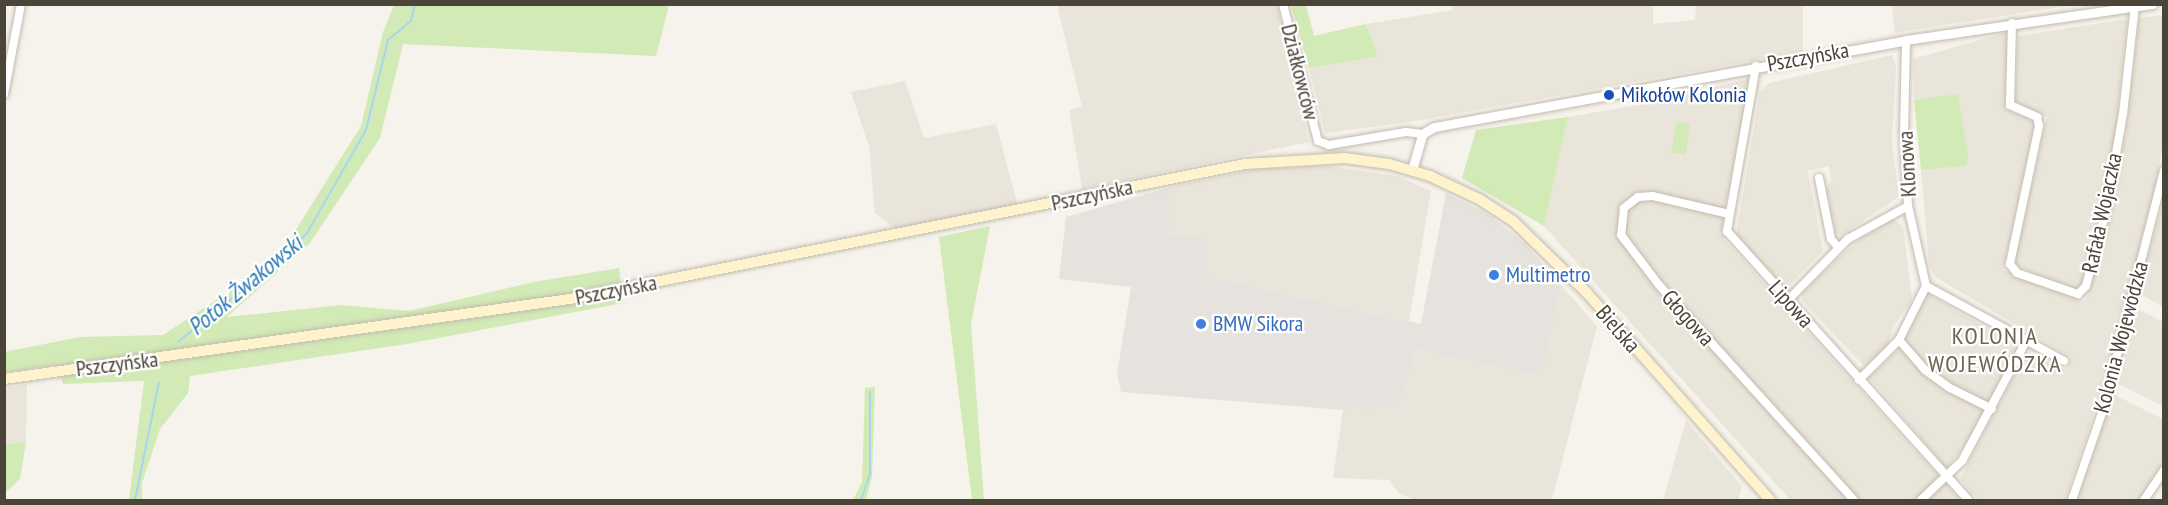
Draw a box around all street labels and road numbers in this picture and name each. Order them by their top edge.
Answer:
street label: Działkowców [1275,21,1325,123]
street label: Pszczyńska [1765,37,1851,77]
street label: Klonowa [1892,130,1922,198]
street label: Rafała Wojaczka [2076,150,2128,276]
street label: Pszczyńska [1049,174,1135,216]
street label: Kolonia Wojewódzka [2088,258,2154,416]
street label: Pszczyńska [573,269,659,311]
street label: Lipowa [1763,275,1819,333]
street label: Głogowa [1656,285,1720,351]
street label: Bielska [1590,300,1646,358]
street label: Pszczyńska [74,346,160,382]

